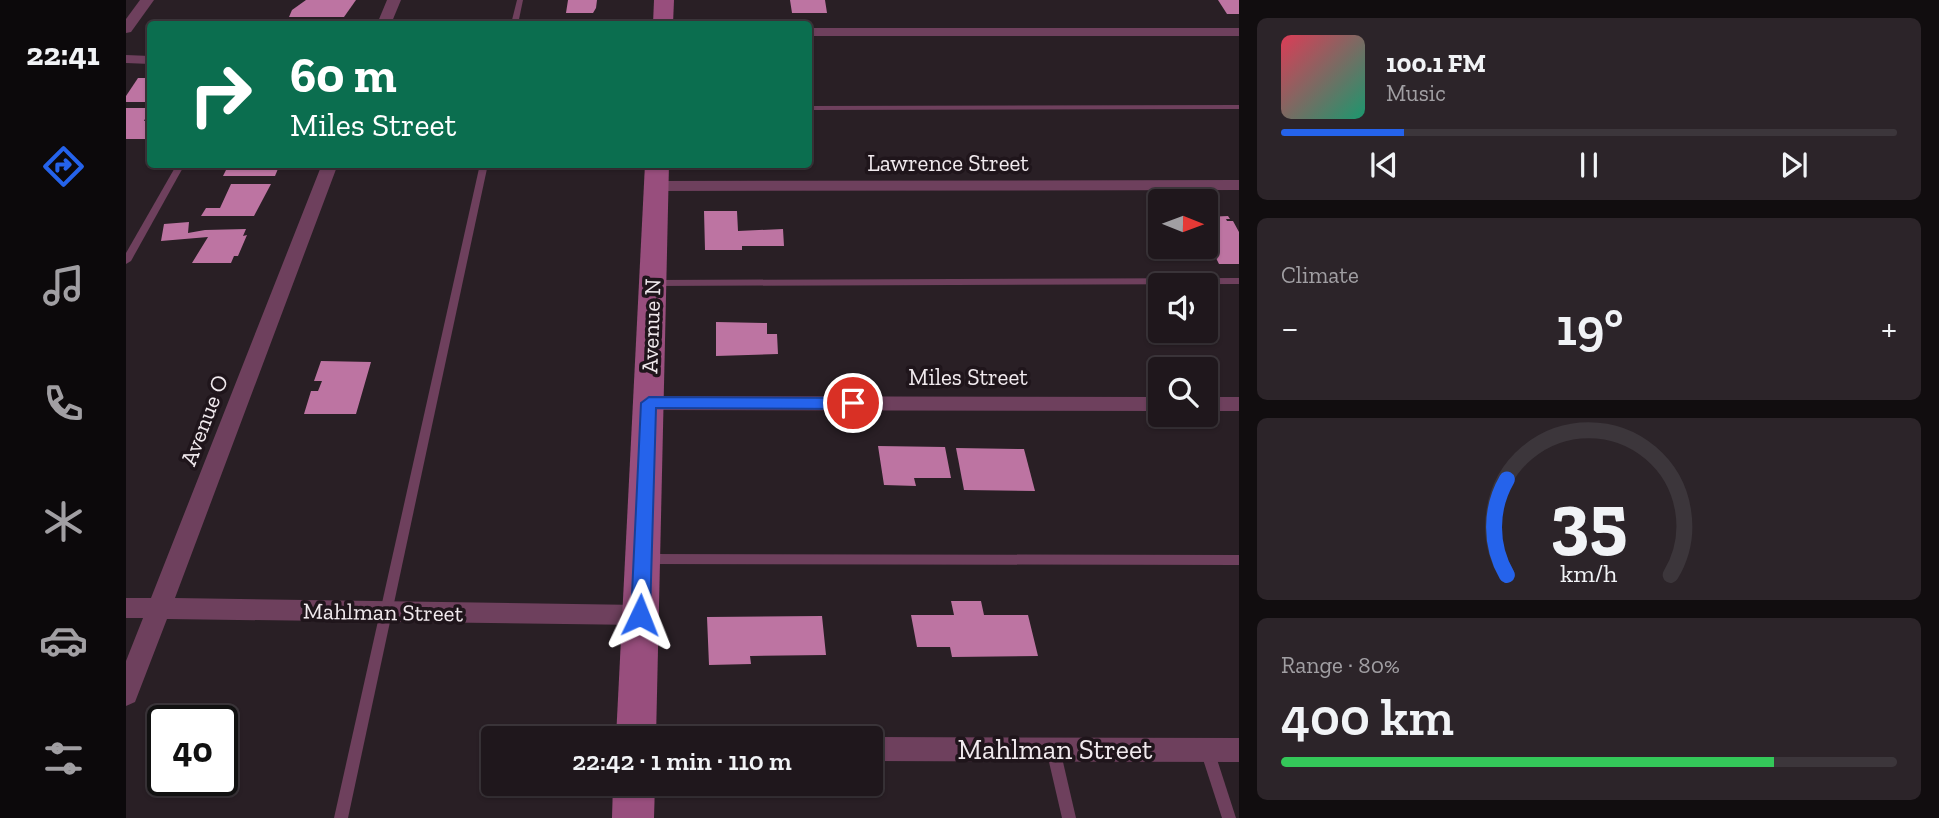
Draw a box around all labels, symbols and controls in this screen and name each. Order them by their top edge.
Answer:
text: 22:41 [26,35,100,73]
text: 60 m [290,46,397,105]
text: 100.1 FM [1386,47,1486,79]
icon: right [175,49,266,140]
text: Music [1386,79,1446,107]
text: Miles Street [290,106,456,144]
icon: directions [39,142,88,191]
icon: previous [1365,146,1403,184]
icon: pause [1570,146,1608,184]
icon: next [1775,146,1813,184]
street label: Lawrence Street [867,149,1029,177]
north arrow [1148,189,1218,259]
map controls [1148,189,1218,427]
icon: music [39,261,88,310]
text: Climate [1281,261,1359,289]
button: sound [1148,273,1218,343]
street label: Avenue N [635,278,667,374]
text: 19° [1556,296,1624,358]
text: − [1281,305,1299,351]
text: + [1881,305,1897,351]
button: search [1148,357,1218,427]
street label: Miles Street [908,363,1028,391]
street label: Avenue O [174,371,234,469]
pin [823,373,883,433]
icon: phone [39,379,88,428]
icon: arrive [834,384,872,422]
text: 35 [1551,476,1627,564]
icon: climate [39,497,88,546]
text: km/h [1560,558,1618,588]
position arrow [603,578,677,652]
street label: Mahlman Street [303,597,464,627]
icon: car [39,616,88,665]
text: Range · 80% [1281,651,1400,679]
text: 400 km [1281,686,1454,748]
speed limit sign: 40 [147,705,238,796]
street label: Mahlman Street [958,733,1153,766]
icon: filters [39,734,88,783]
text: 22:42 · 1 min · 110 m [572,745,792,777]

